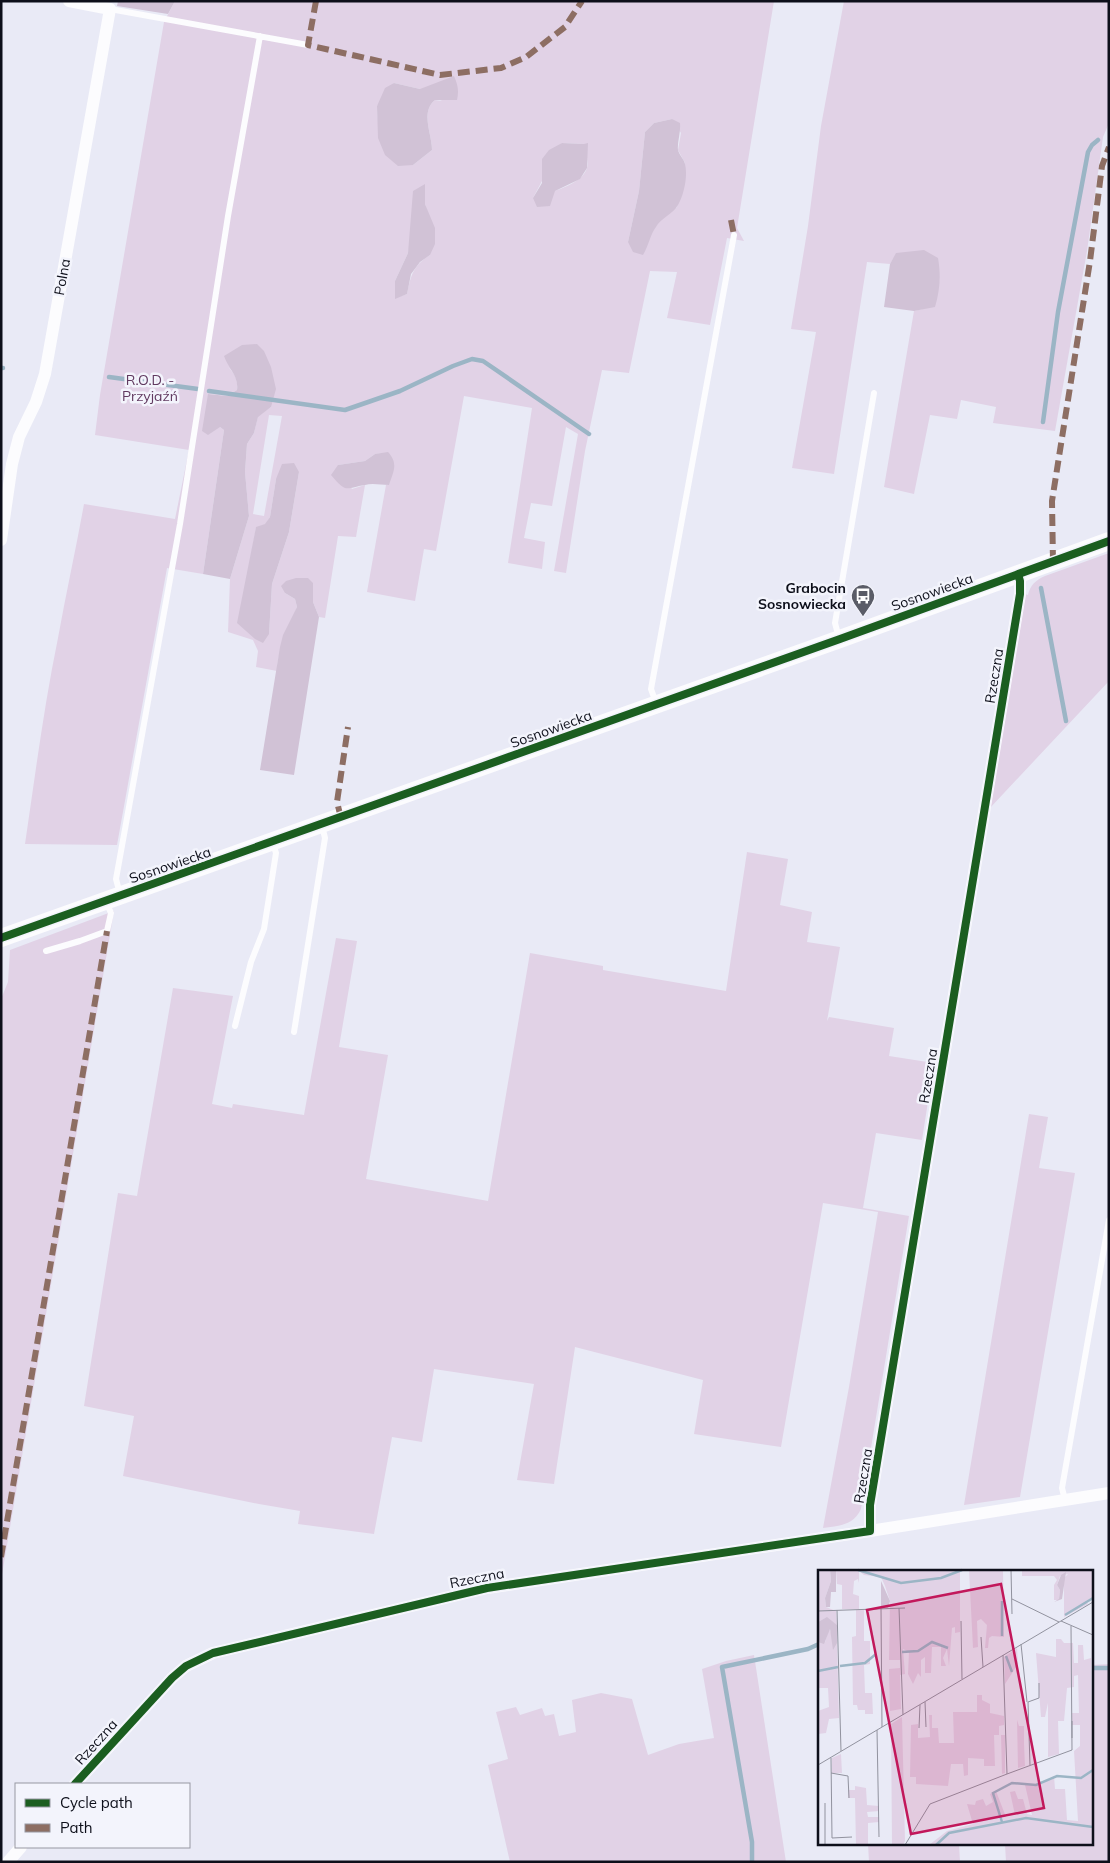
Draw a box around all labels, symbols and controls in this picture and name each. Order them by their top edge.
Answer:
street label: Polna [50,257,74,297]
park label: R.O.D. - Przyjaźń [122,371,178,405]
street label: Sosnowiecka [889,569,975,615]
place label: Grabocin Sosnowiecka [758,579,846,613]
bus stop icon: Grabocin Sosnowiecka [850,583,876,617]
street label: Rzeczna [981,647,1007,705]
street label: Sosnowiecka [508,706,594,752]
street label: Sosnowiecka [127,843,213,887]
street label: Rzeczna [915,1047,941,1105]
street label: Rzeczna [850,1447,876,1505]
street label: Rzeczna [448,1564,506,1592]
inset map [818,1570,1092,1846]
street label: Rzeczna [71,1715,121,1769]
legend [15,1783,190,1848]
text: Cycle path [60,1793,133,1812]
text: Path [60,1818,92,1837]

